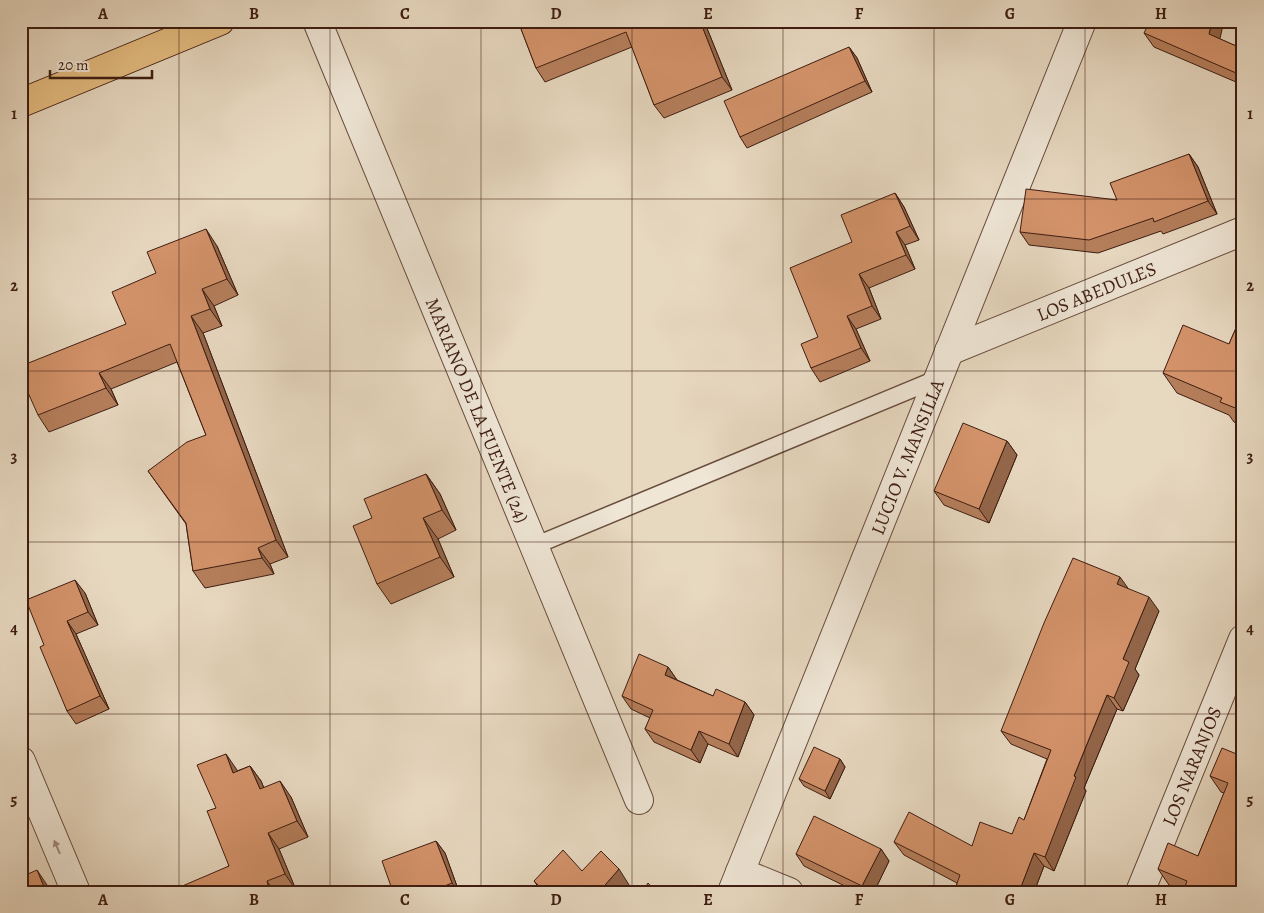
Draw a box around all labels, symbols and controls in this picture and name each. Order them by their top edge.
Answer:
text: A [97,3,109,25]
text: B [249,3,259,25]
text: C [400,3,410,25]
text: D [550,3,562,25]
text: E [703,3,713,25]
text: F [855,3,864,25]
text: G [1005,3,1015,25]
text: H [1155,3,1167,25]
scale bar [50,48,152,80]
text: 20 m [58,55,89,75]
text: 1 [11,103,17,125]
text: 1 [1247,103,1253,125]
street label: LOS ABEDULES [1033,256,1160,328]
text: 2 [10,275,18,297]
text: 2 [1246,275,1254,297]
street label: MARIANO DE LA FUENTE (24) [419,294,535,527]
street label: LUCIO V. MANSILLA [865,375,951,539]
text: 3 [11,446,18,468]
text: 3 [1247,446,1254,468]
text: 4 [10,618,18,640]
text: 4 [1246,618,1254,640]
street label: LOS NARANJOS [1156,703,1228,830]
text: 5 [11,789,18,811]
text: 5 [1247,789,1254,811]
one-way arrow [53,839,61,854]
text: A [97,889,109,911]
text: B [249,889,259,911]
text: C [400,889,410,911]
text: D [550,889,562,911]
text: E [703,889,713,911]
text: F [855,889,864,911]
text: G [1005,889,1015,911]
text: H [1155,889,1167,911]

